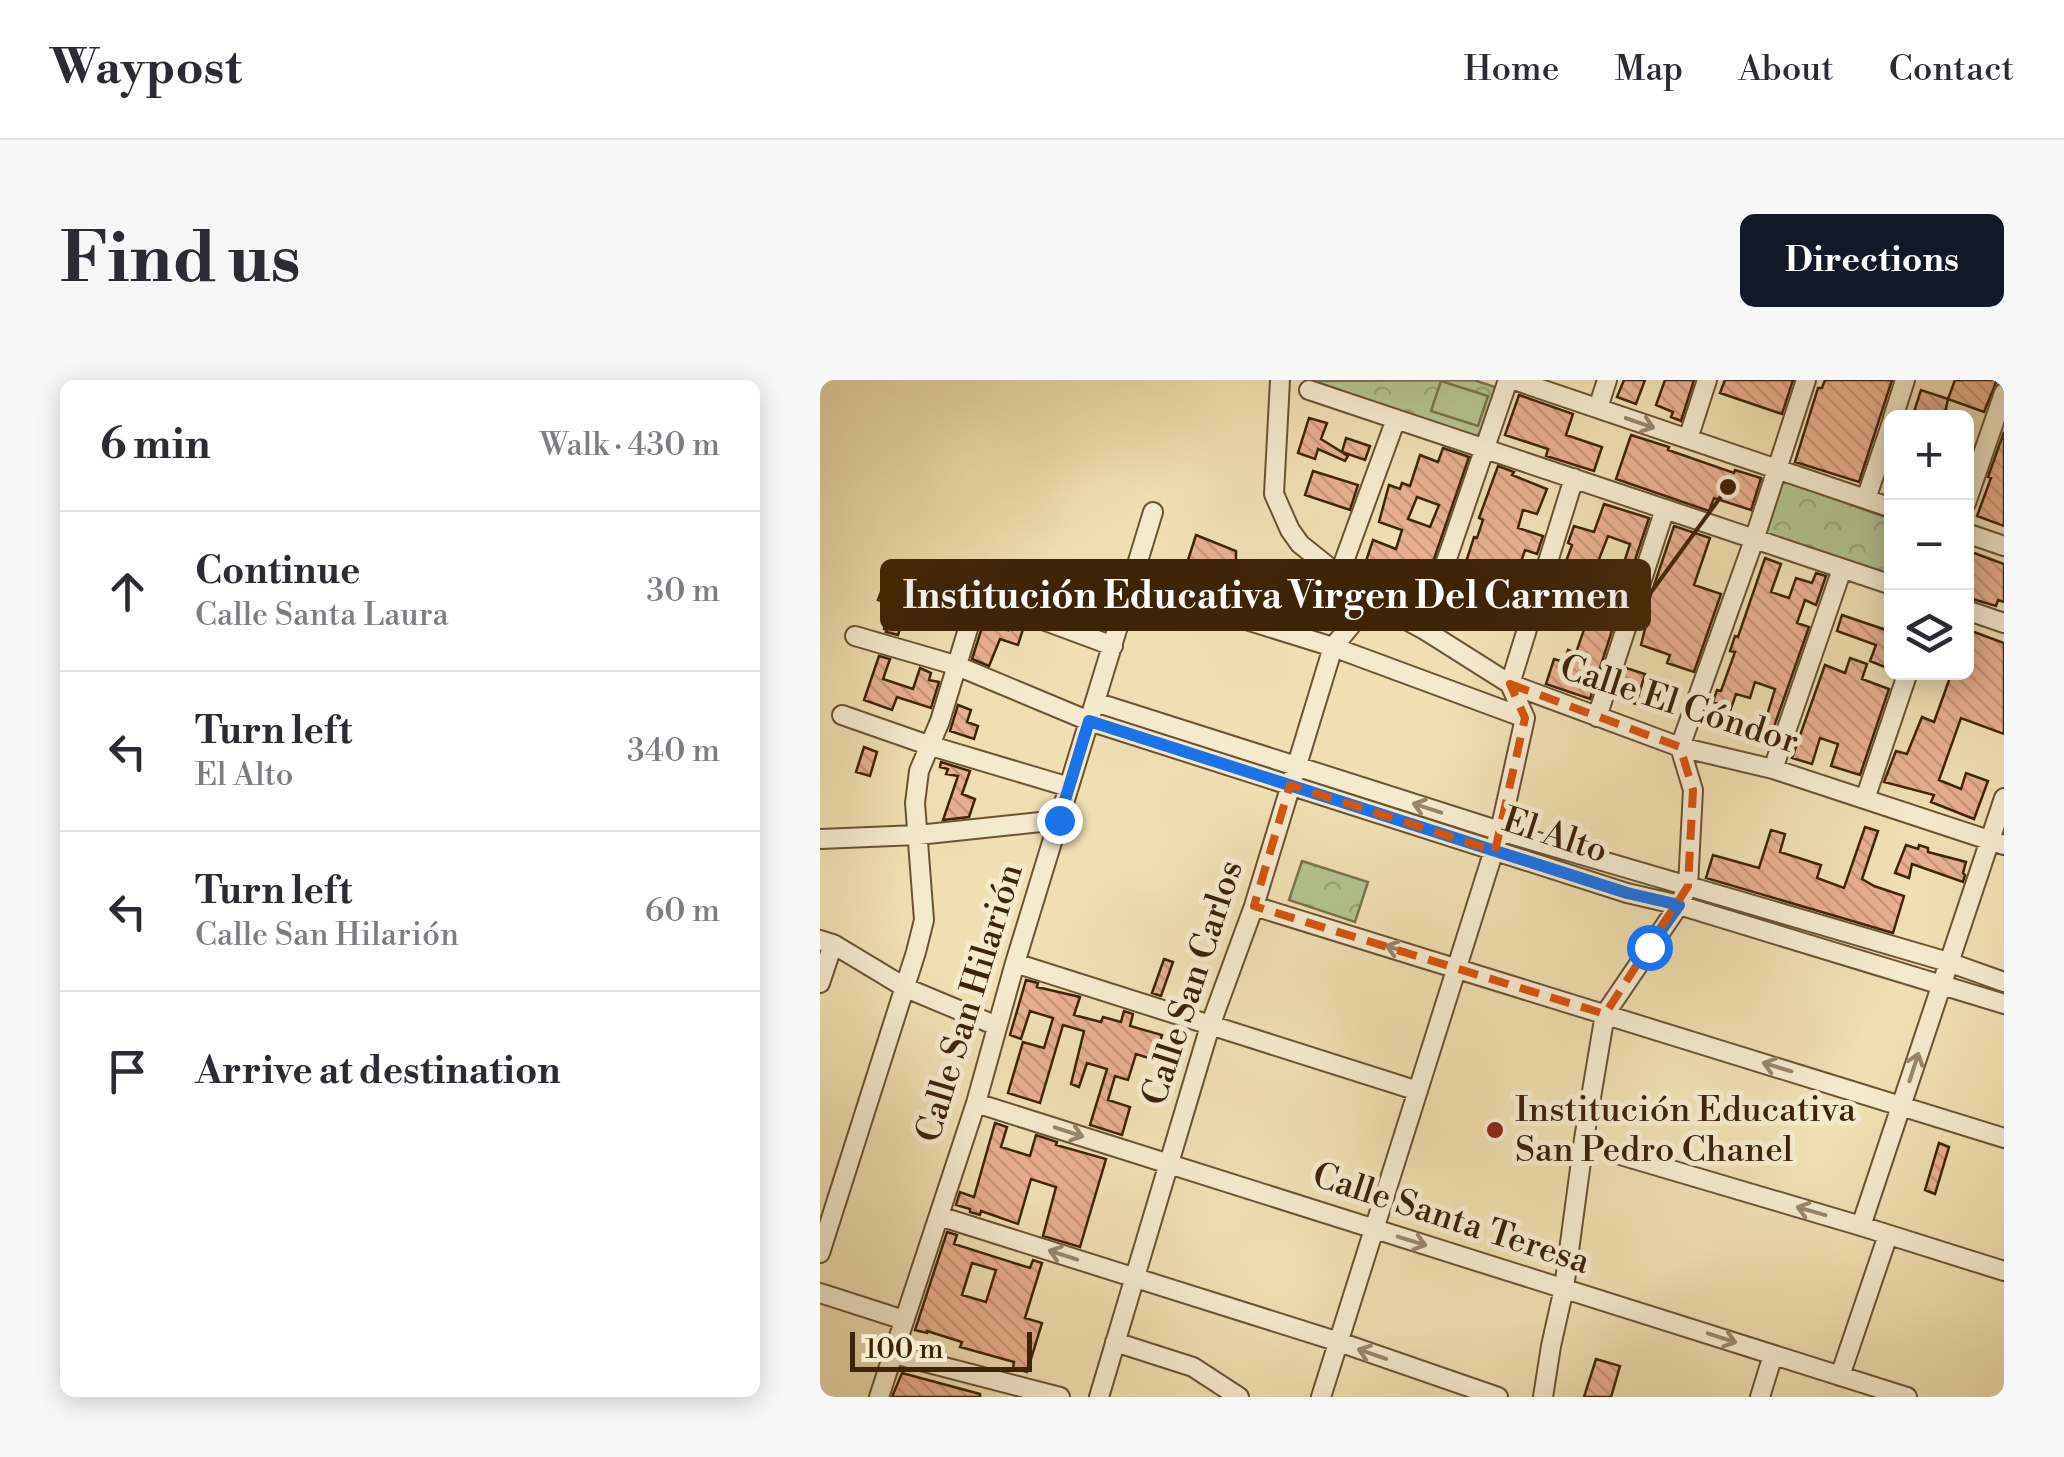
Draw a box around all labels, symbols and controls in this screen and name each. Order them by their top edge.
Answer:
text: Waypost [50,39,242,99]
text: Home [1463,48,1559,91]
text: Map [1614,48,1683,91]
text: About [1738,48,1834,91]
text: Contact [1889,48,2014,91]
button: Directions [1740,214,2004,307]
text: Find us [60,216,301,304]
map controls [1884,410,1974,680]
button: + [1884,410,1974,500]
one-way arrow [1623,415,1655,433]
text: 6 min [100,419,211,472]
text: Walk · 430 m [540,425,720,465]
button: − [1884,500,1974,590]
text: Continue [195,548,360,595]
callout: Institución Educativa Virgen Del Carmen [882,561,1649,629]
icon: ahead [100,564,155,619]
text: 30 m [646,571,720,611]
text: Institución Educativa Virgen Del Carmen [902,573,1630,620]
button: layers [1884,590,1974,680]
text: Calle Santa Laura [195,595,449,635]
street label: Calle El Cóndor [1554,646,1804,764]
text: Turn left [195,708,352,755]
icon: left [100,724,155,779]
text: 340 m [627,731,720,771]
text: El Alto [195,755,294,795]
one-way arrow [1412,797,1443,815]
route end [1037,798,1083,844]
street label: El Alto [1497,799,1613,873]
street label: Calle San Carlos [1133,855,1253,1111]
street label: Calle San Hilarión [907,859,1033,1147]
text: Turn left [195,868,352,915]
icon: left [100,884,155,939]
text: 60 m [645,891,720,931]
text: Calle San Hilarión [195,915,459,955]
route start [1627,925,1673,971]
one-way arrow [1385,940,1416,958]
icon: arrive [100,1044,155,1099]
text: Arrive at destination [195,1048,561,1095]
one-way arrow [1906,1051,1924,1083]
one-way arrow [1762,1057,1793,1075]
place label: Institución Educativa San Pedro Chanel [1515,1089,1856,1172]
marker: Institución Educativa San Pedro Chanel [1484,1119,1506,1141]
one-way arrow [1053,1124,1084,1142]
street label: Calle Santa Teresa [1307,1154,1595,1284]
one-way arrow [1795,1201,1827,1219]
one-way arrow [1396,1233,1427,1251]
one-way arrow [1047,1245,1079,1263]
scale bar [850,1327,1032,1371]
one-way arrow [1706,1331,1737,1349]
text: 100 m [865,1332,944,1367]
one-way arrow [1358,1344,1389,1362]

